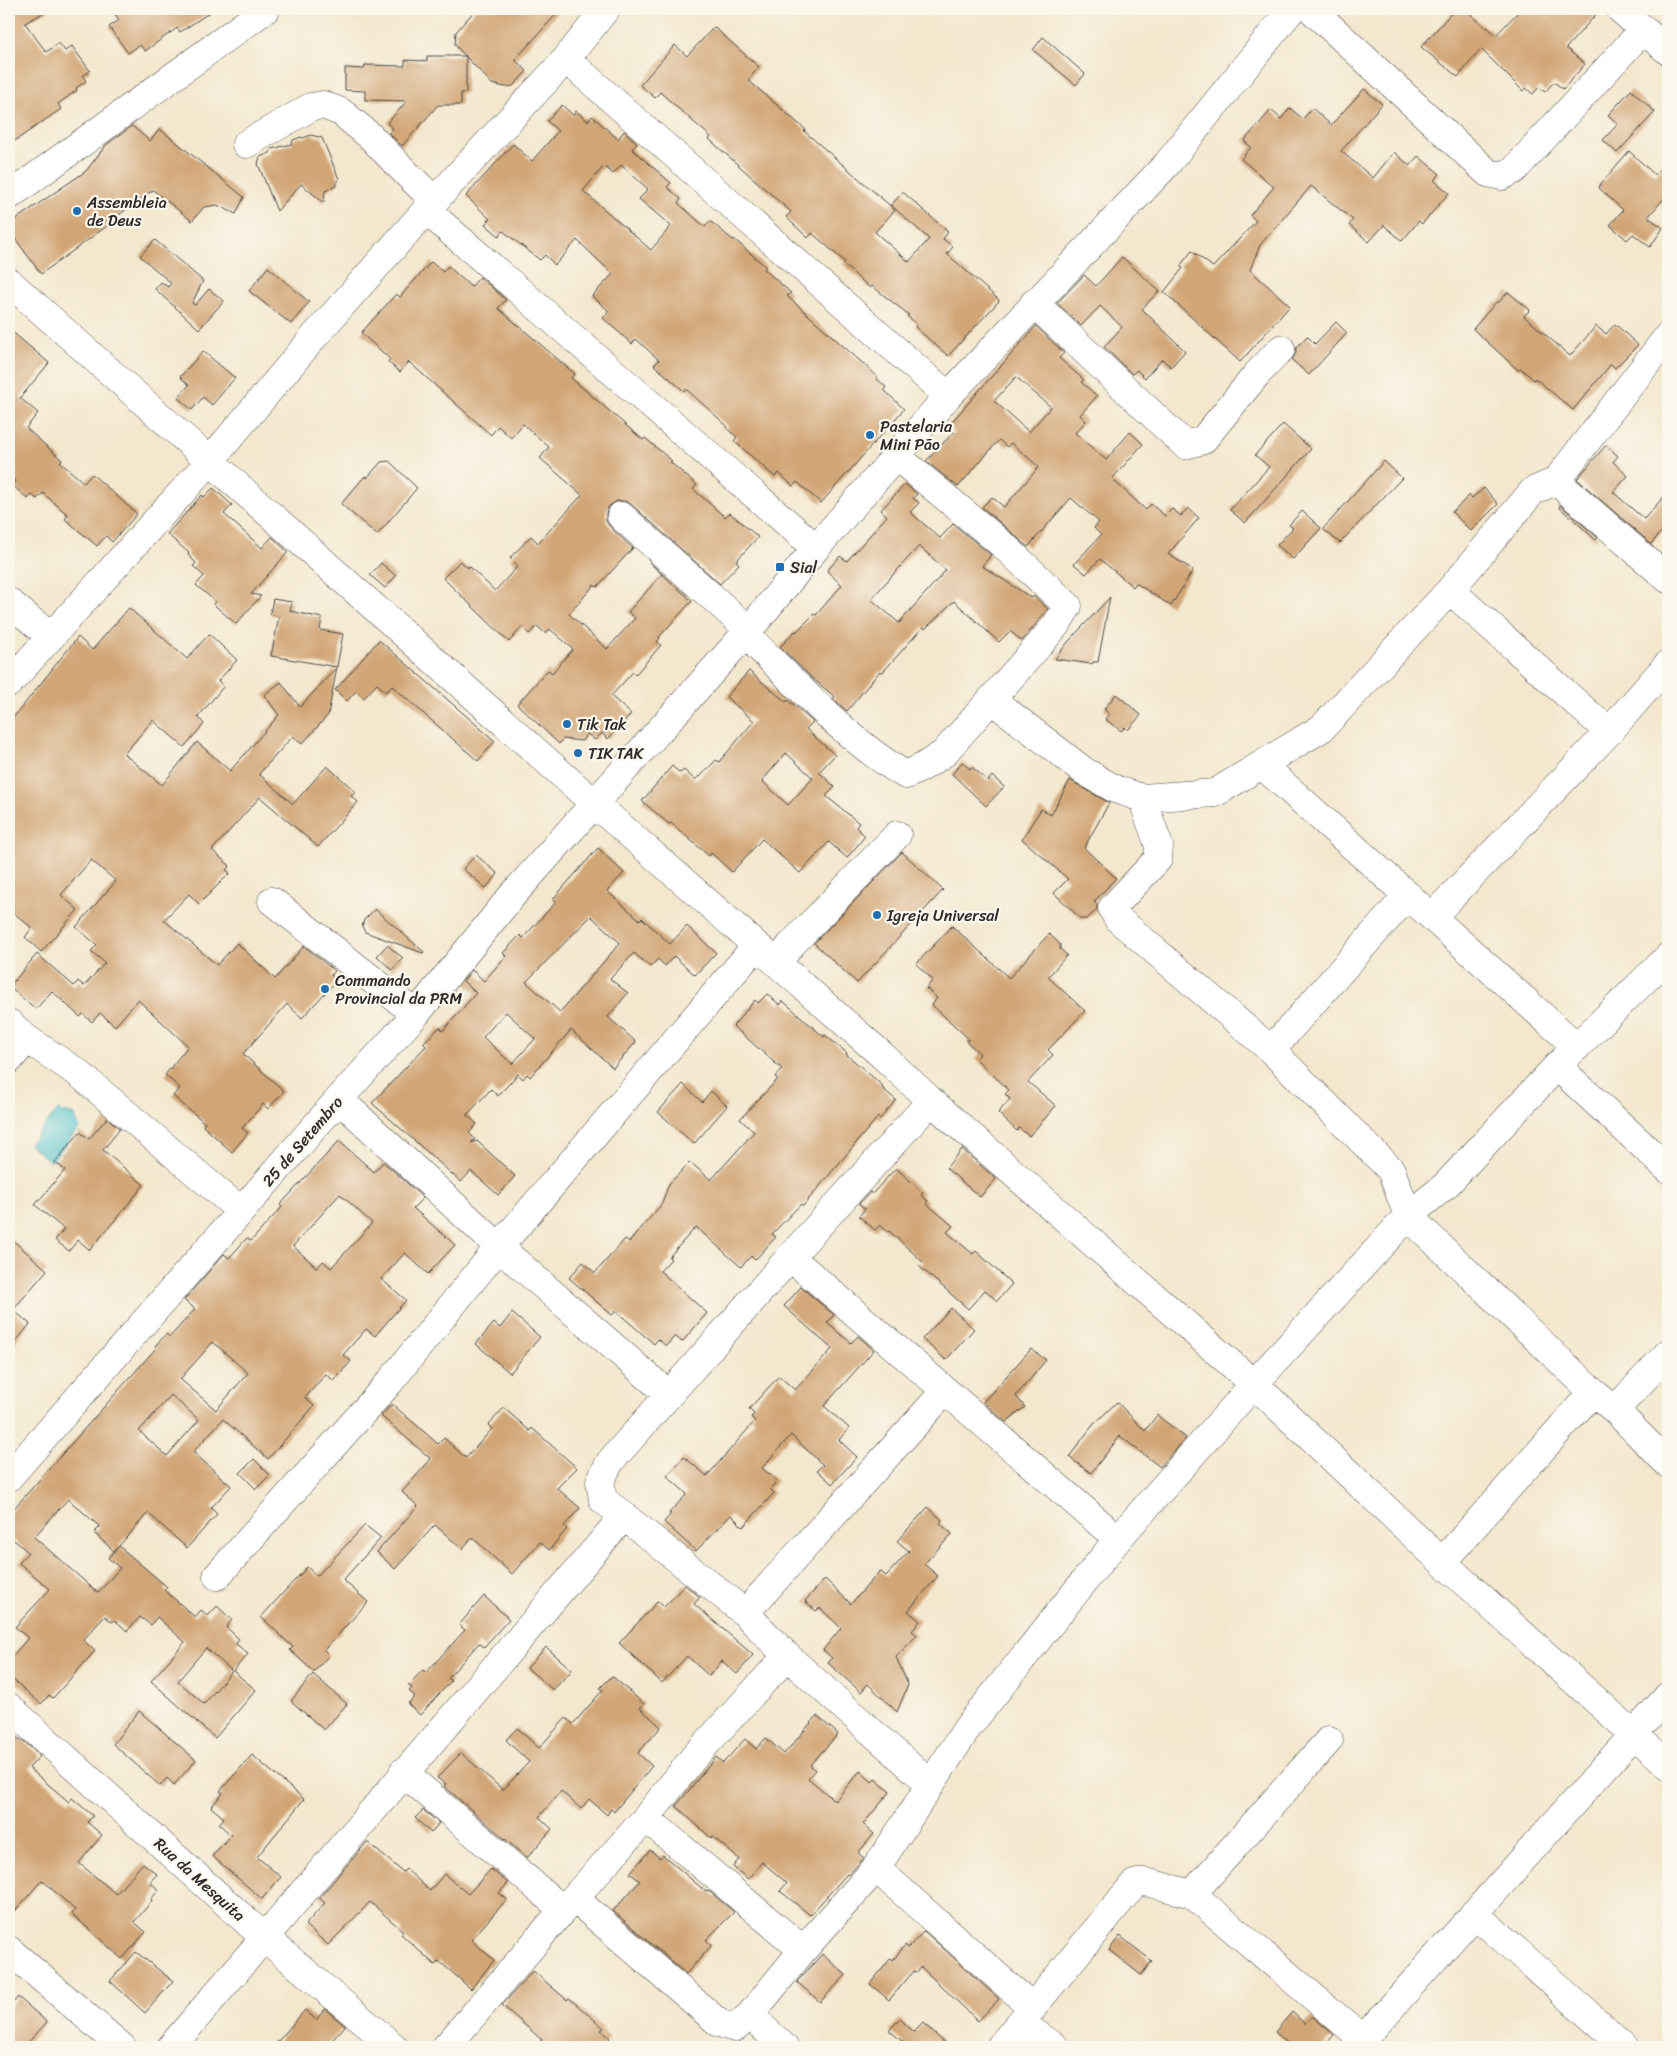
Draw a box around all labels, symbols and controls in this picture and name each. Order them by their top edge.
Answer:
place label: Assembleia de Deus [86,188,167,235]
marker: Assembleia de Deus [71,205,83,217]
place label: Pastelaria Mini Pão [880,412,953,459]
marker: Pastelaria Mini Pão [864,429,876,441]
place label: Sial [790,553,817,582]
marker: Sial [774,561,786,573]
place label: Tik Tak [577,710,627,739]
marker: Tik Tak [561,718,573,730]
place label: TIK TAK [588,739,645,768]
marker: TIK TAK [572,747,584,759]
place label: Igreja Universal [886,901,999,930]
marker: Igreja Universal [871,909,883,921]
place label: Commando Provincial da PRM [335,966,462,1013]
marker: Commando Provincial da PRM [319,983,331,995]
street label: 25 de Setembro [254,1089,350,1193]
street label: Rua da Mesquita [147,1830,252,1929]

